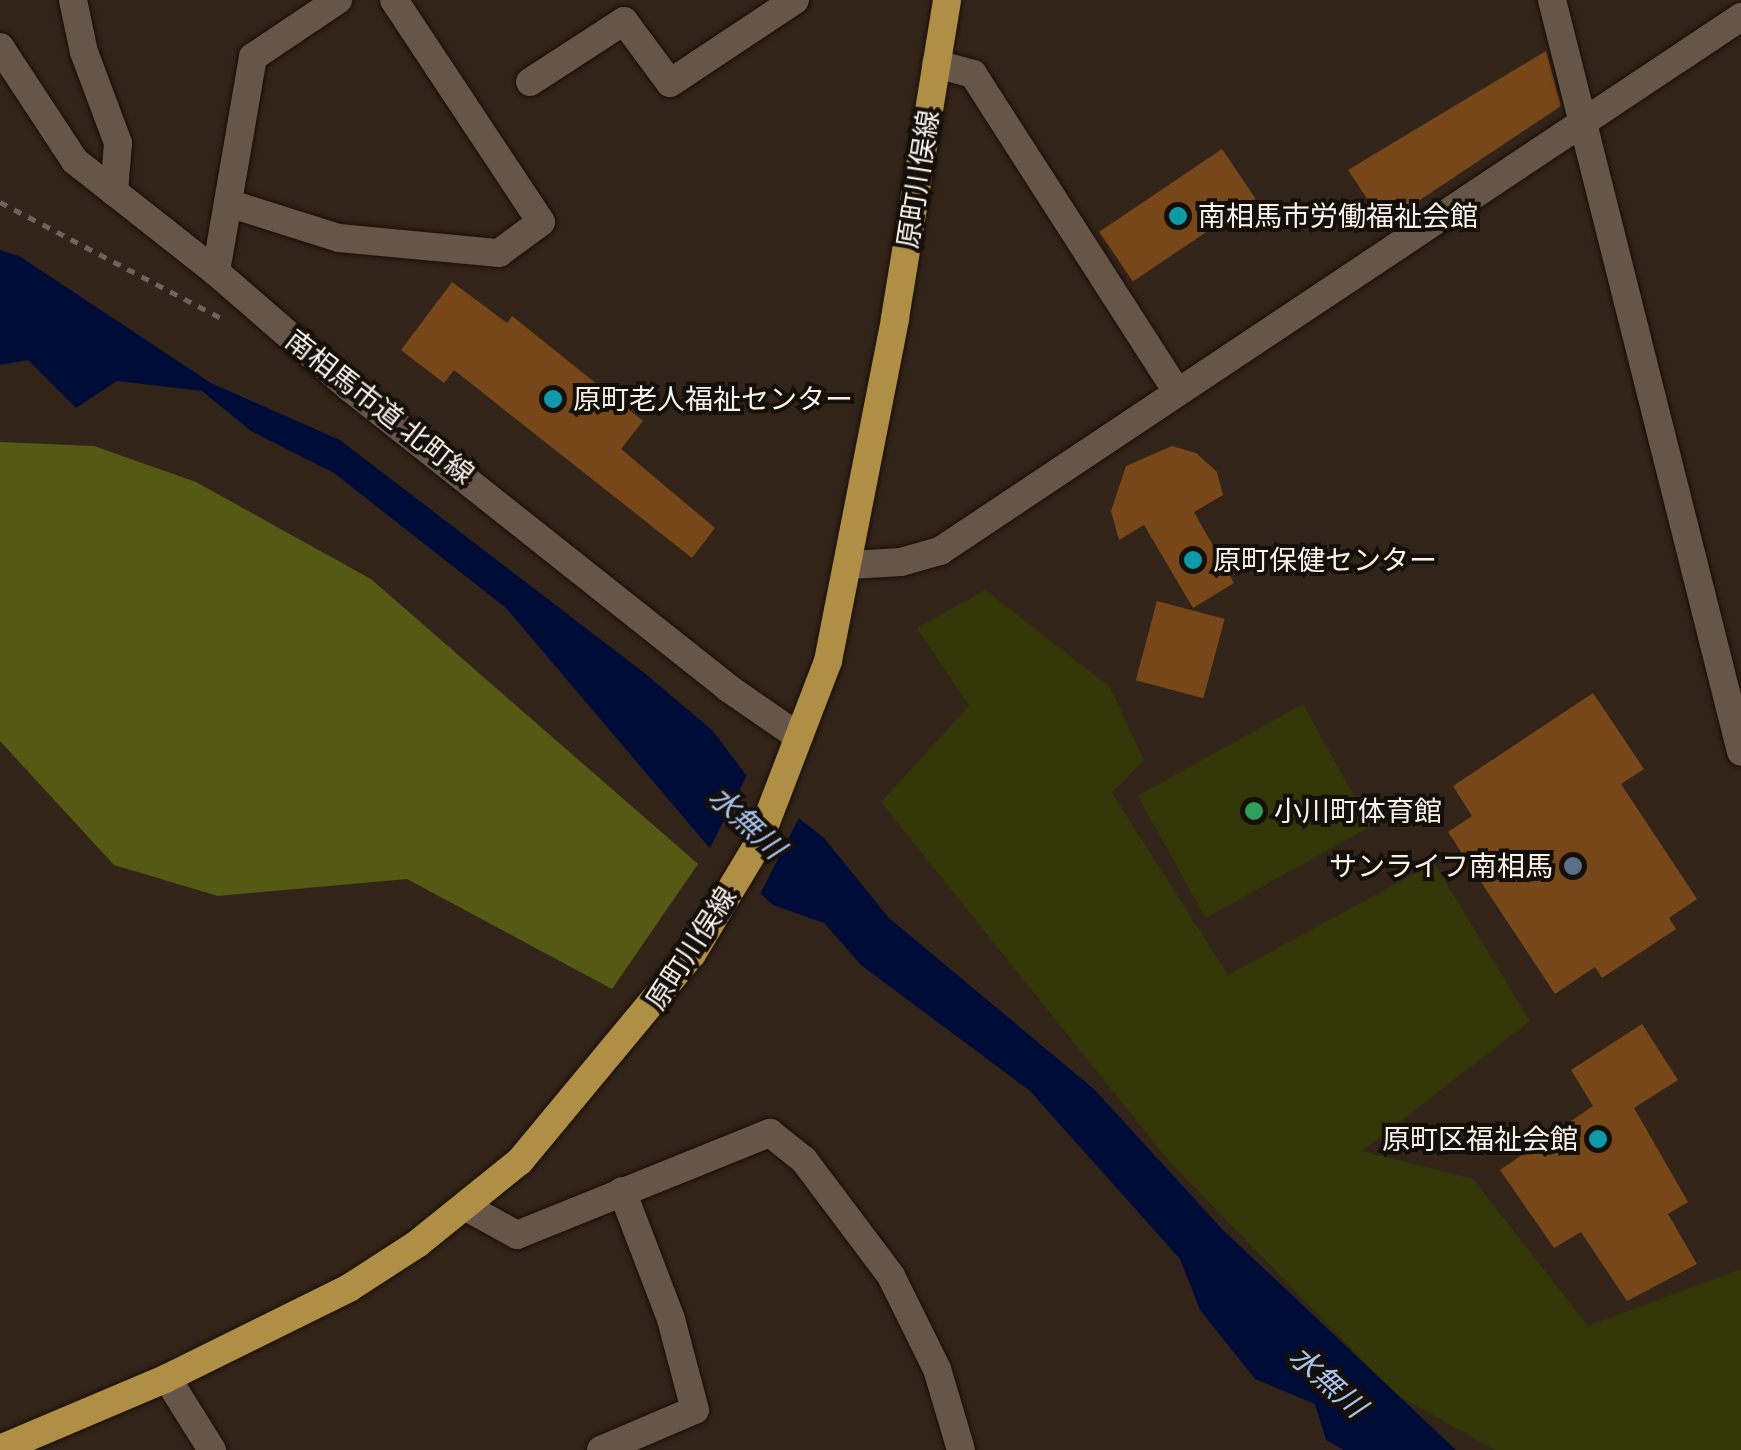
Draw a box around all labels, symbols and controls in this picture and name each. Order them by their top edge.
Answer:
street label: 原町川俣線 [890,107,946,251]
place label: 南相馬市労働福祉会館 [1198,199,1478,233]
marker: 南相馬市労働福祉会館 [1167,205,1189,227]
street label: 南相馬市道 北町線 [279,323,481,491]
place label: 原町老人福祉センター [573,382,853,416]
marker: 原町老人福祉センター [542,388,564,410]
place label: 原町保健センター [1213,543,1437,577]
marker: 原町保健センター [1182,549,1204,571]
water label: 水無川 [702,778,792,866]
place label: 小川町体育館 [1274,794,1442,828]
marker: 小川町体育館 [1243,800,1265,822]
place label: サンライフ南相馬 [1329,849,1553,883]
marker: サンライフ南相馬 [1562,855,1584,877]
street label: 原町川俣線 [639,880,743,1016]
place label: 原町区福祉会館 [1382,1122,1578,1156]
marker: 原町区福祉会館 [1587,1128,1609,1150]
water label: 水無川 [1283,1338,1373,1424]

